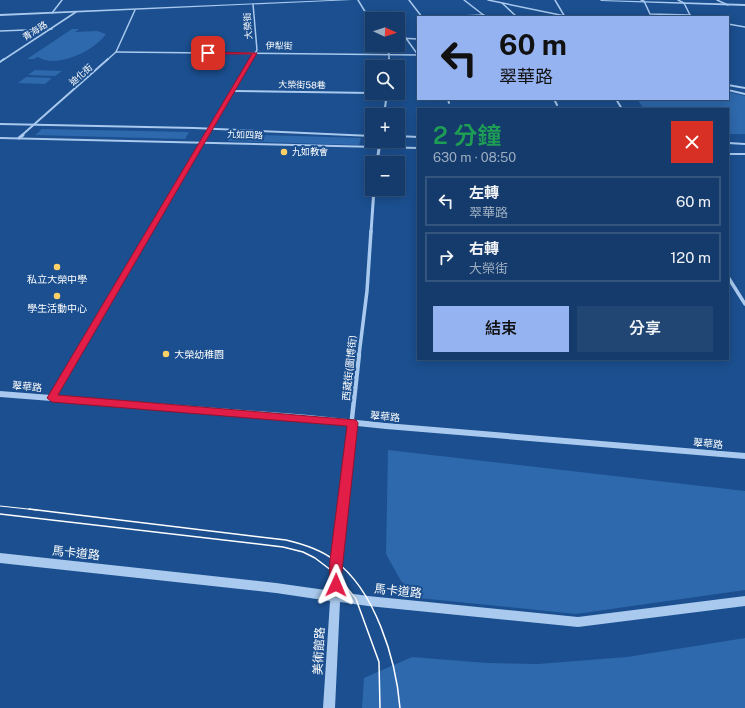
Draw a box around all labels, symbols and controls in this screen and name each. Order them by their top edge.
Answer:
street label: 大榮街 [241,12,254,40]
north arrow [365,12,405,52]
map controls [365,12,405,196]
street label: 青海路 [20,19,49,43]
text: 60 m [499,28,567,61]
icon: left [433,32,485,84]
pin [191,36,225,70]
street label: 伊犁街 [264,40,293,51]
icon: arrive [197,42,219,64]
button: search [365,60,405,100]
street label: 迪化街 [67,62,94,88]
text: 翠華路 [499,66,553,87]
street label: 大榮街58巷 [278,79,326,90]
button: + [365,108,405,148]
text: 2 分鐘 [433,121,501,149]
button: close [671,121,713,163]
street label: 九如四路 [227,128,263,141]
place label: 九如教會 [292,146,328,157]
marker: 九如教會 [279,147,289,157]
text: 630 m · 08:50 [433,150,516,165]
button: − [365,156,405,196]
text: 左轉 [469,184,499,201]
icon: left [435,190,457,212]
text: 60 m [676,193,711,210]
text: 翠華路 [469,205,508,220]
text: 右轉 [469,240,499,257]
icon: right [435,246,457,268]
text: 120 m [670,249,711,266]
text: 大榮街 [469,261,508,276]
marker: 私立大榮中學 [52,262,62,272]
place label: 私立大榮中學 [27,273,87,285]
marker: 學生活動中心 [52,291,62,301]
place label: 學生活動中心 [27,302,87,314]
button: 結束 [433,306,569,352]
button: 分享 [577,306,713,352]
street label: 西藏街(圖博街) [340,334,358,402]
place label: 大榮幼稚園 [174,348,224,360]
marker: 大榮幼稚園 [161,349,171,359]
street label: 翠華路 [12,379,42,393]
street label: 翠華路 [370,409,400,423]
street label: 翠華路 [693,436,723,450]
street label: 馬卡道路 [51,544,101,562]
position arrow [315,564,357,606]
street label: 馬卡道路 [373,582,423,600]
street label: 美術館路 [311,627,327,675]

